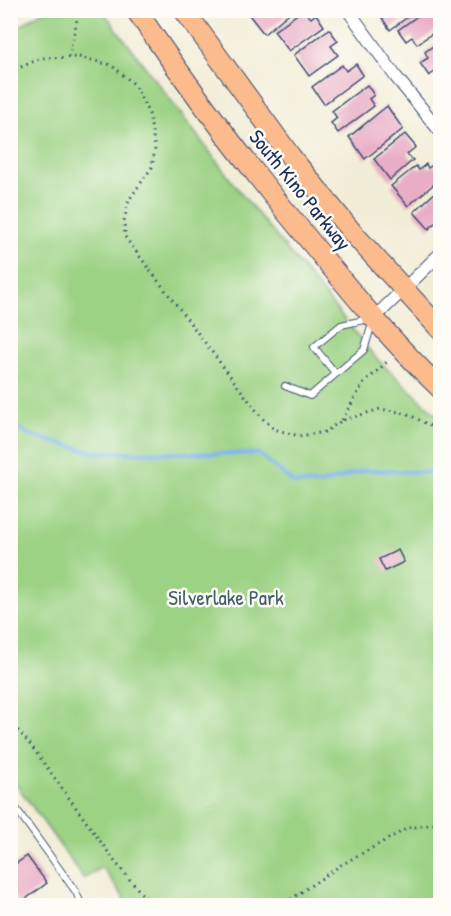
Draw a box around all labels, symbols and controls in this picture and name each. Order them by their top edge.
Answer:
street label: South Kino Parkway [243,123,358,256]
park label: Silverlake Park [168,583,284,612]

